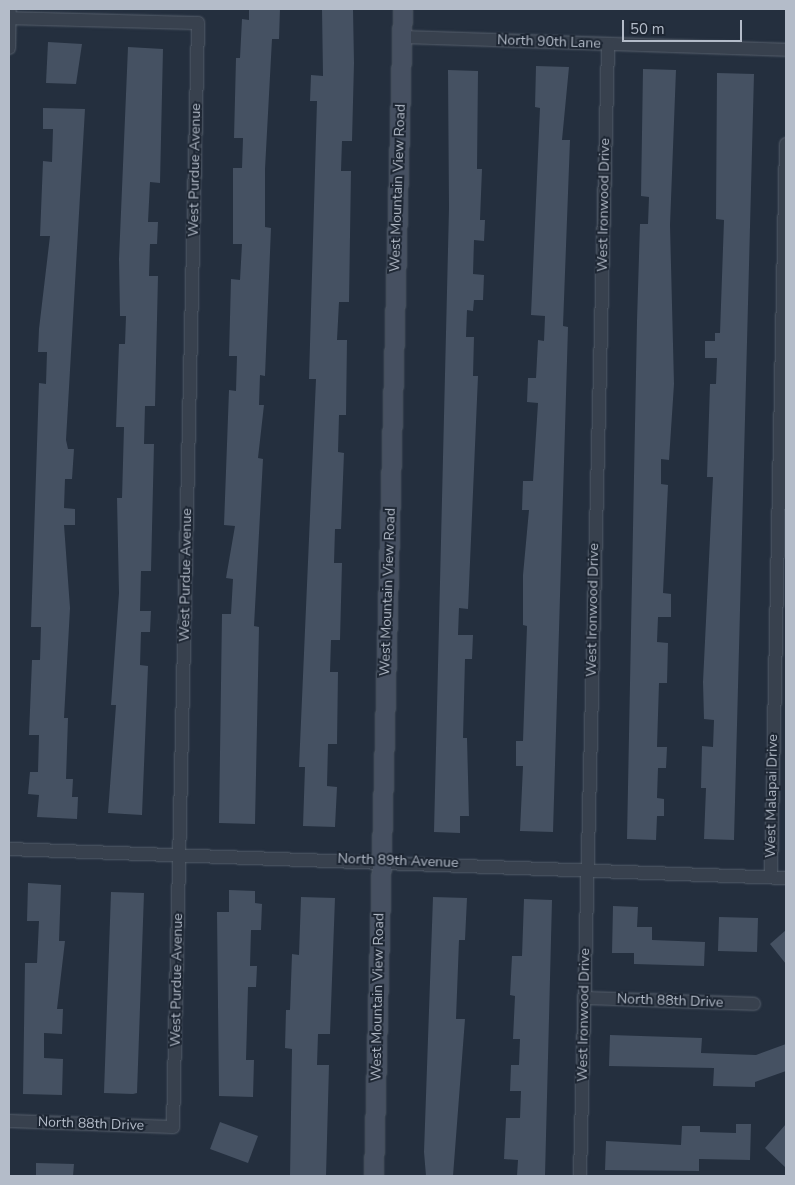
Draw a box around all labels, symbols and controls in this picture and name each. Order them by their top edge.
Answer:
scale bar [625,10,745,42]
text: 50 m [630,19,665,39]
street label: North 90th Lane [497,32,601,52]
street label: West Purdue Avenue [185,103,205,237]
street label: West Mountain View Road [387,104,409,272]
street label: West Ironwood Drive [594,138,614,272]
street label: West Purdue Avenue [176,508,196,642]
street label: West Mountain View Road [377,508,399,676]
street label: West Ironwood Drive [583,543,603,677]
street label: West Malapai Drive [763,734,781,858]
street label: North 89th Avenue [337,850,459,872]
street label: West Purdue Avenue [167,913,187,1047]
street label: West Mountain View Road [368,913,388,1081]
street label: West Ironwood Drive [574,948,594,1082]
street label: North 88th Drive [617,991,723,1011]
street label: North 88th Drive [38,1114,144,1134]

